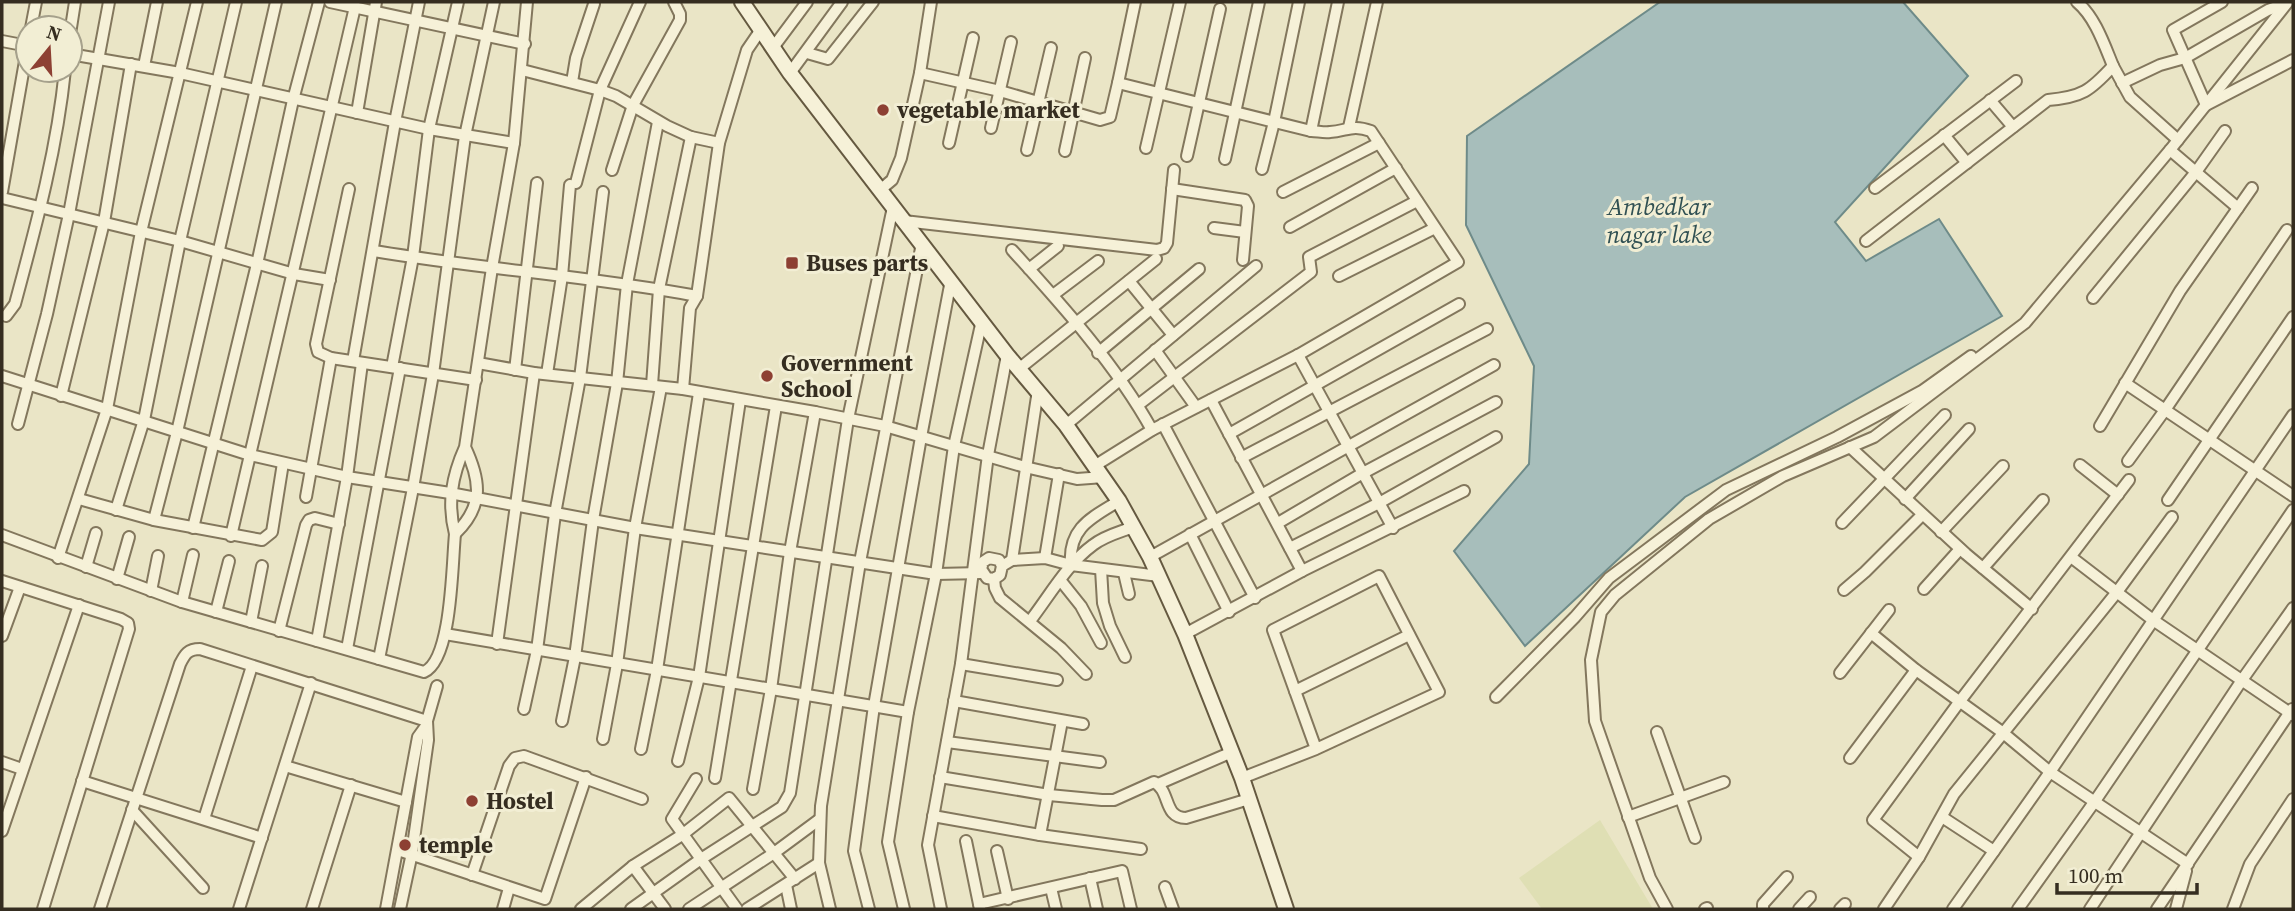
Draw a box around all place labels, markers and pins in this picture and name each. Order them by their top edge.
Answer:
place label: vegetable market [896,94,1081,126]
marker: vegetable market [875,102,891,118]
place label: Buses parts [806,247,928,279]
marker: Buses parts [784,255,800,271]
place label: Government School [781,347,914,405]
marker: Government School [759,368,775,384]
place label: Hostel [486,785,554,817]
marker: Hostel [464,793,480,809]
place label: temple [419,829,493,861]
marker: temple [397,837,413,853]

